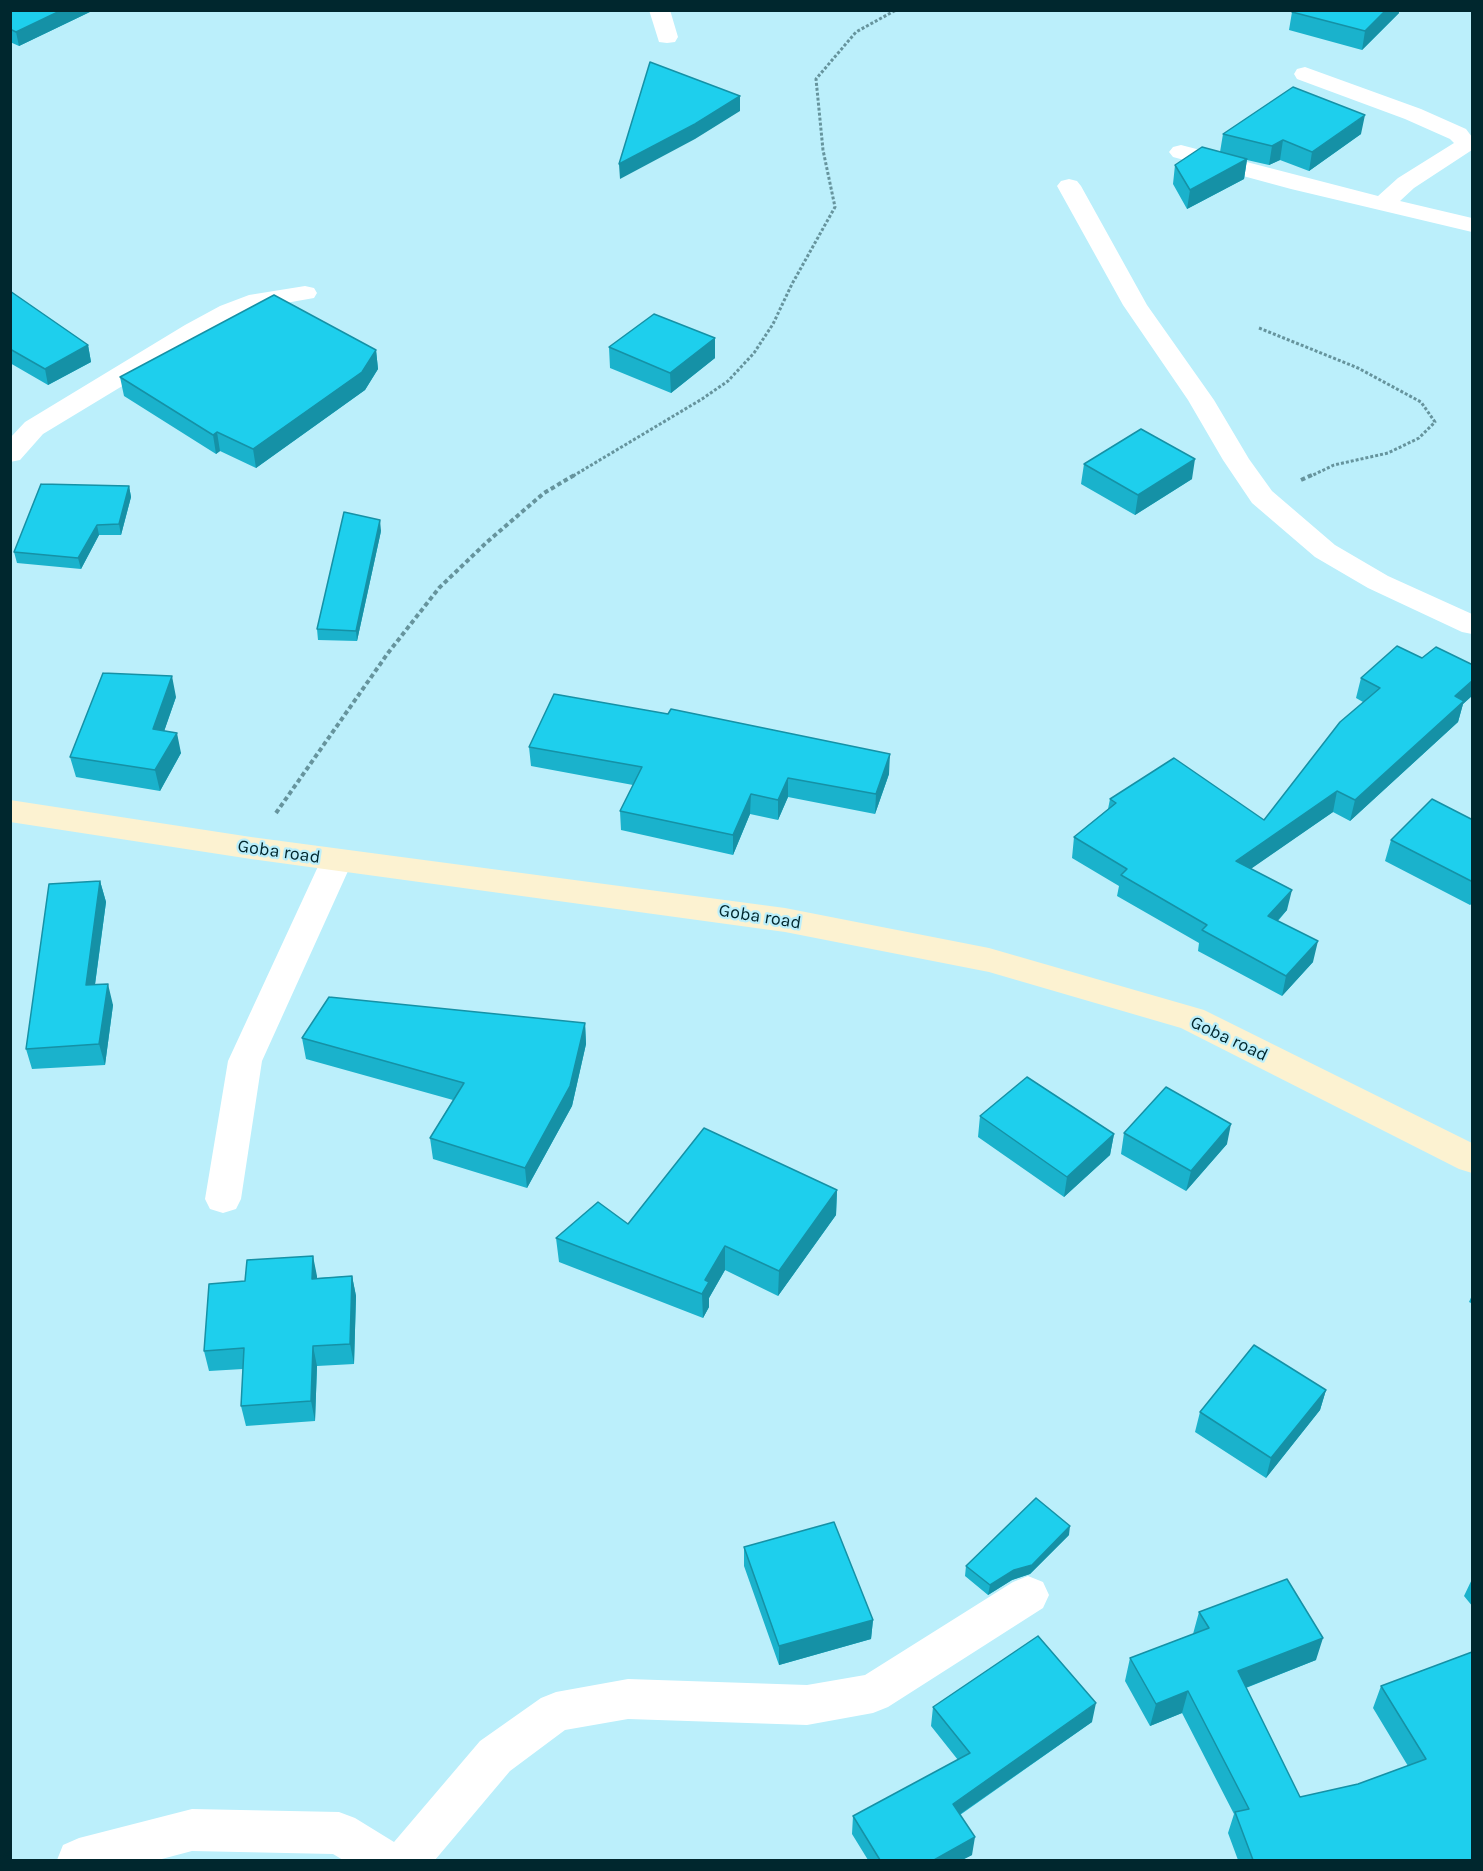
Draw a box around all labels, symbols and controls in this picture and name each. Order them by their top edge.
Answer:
street label: Goba road [236,836,322,868]
street label: Goba road [717,900,803,934]
street label: Goba road [1187,1012,1271,1066]

